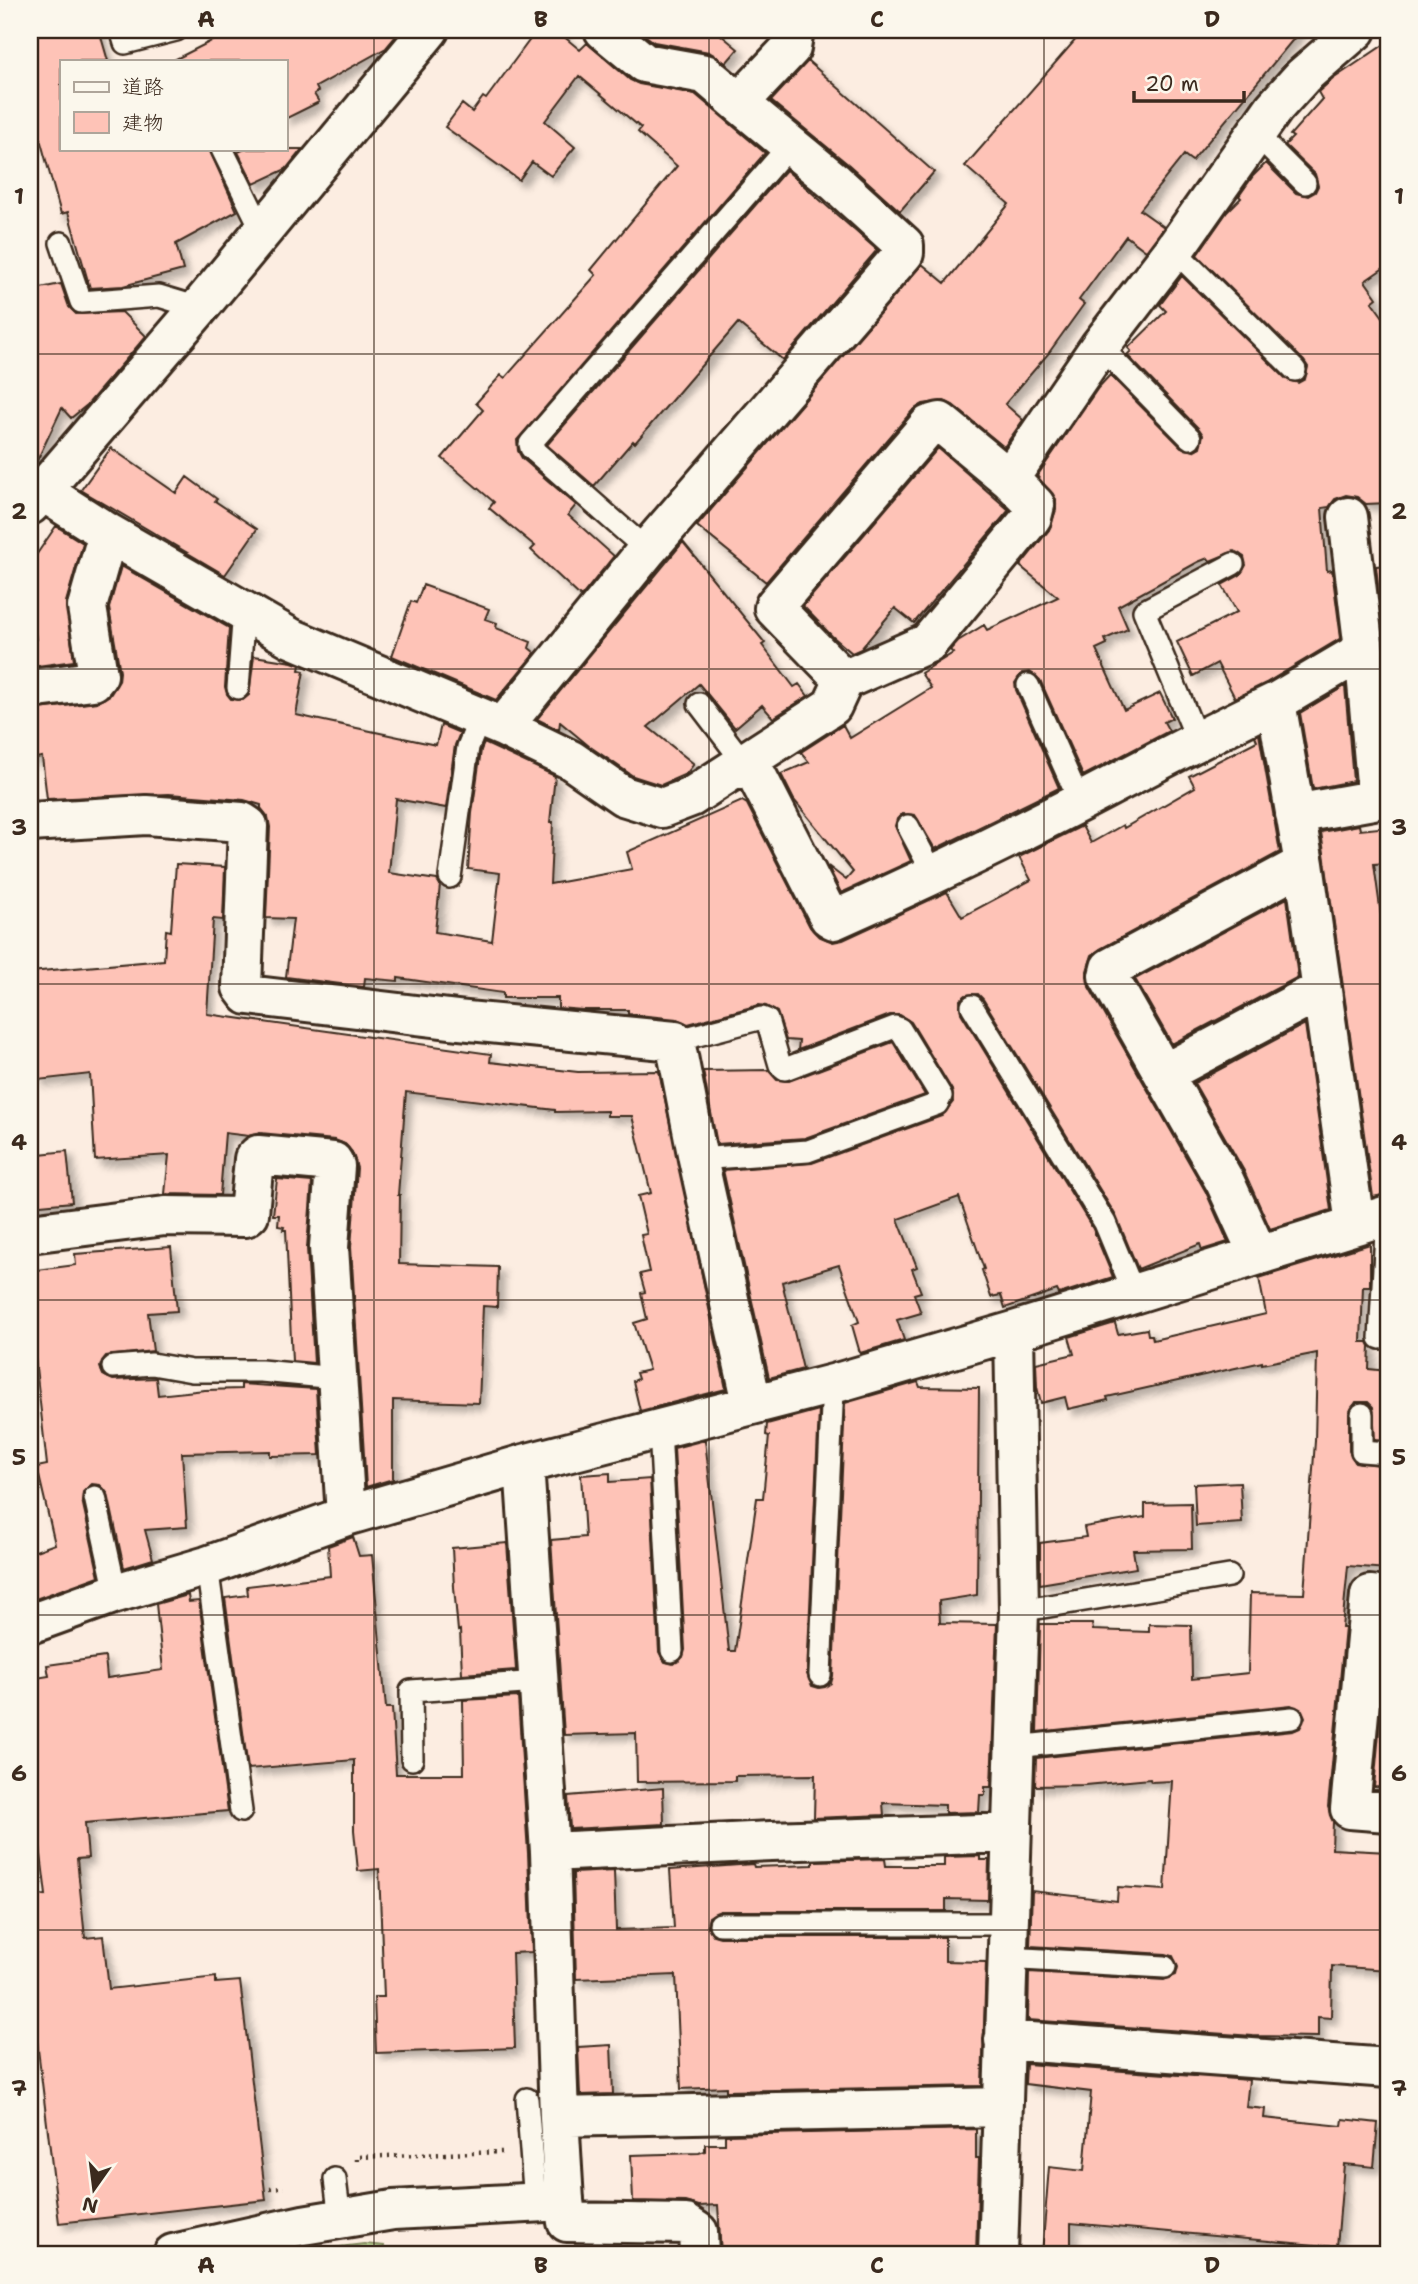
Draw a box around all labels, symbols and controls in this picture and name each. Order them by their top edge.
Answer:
text: A [197,4,215,34]
text: B [534,4,548,34]
text: C [870,4,884,34]
text: D [1204,4,1220,34]
legend [60,60,287,150]
scale bar [1134,60,1245,104]
text: 20 m [1145,70,1199,98]
text: 道路 [122,73,164,101]
text: 建物 [122,109,164,137]
text: 1 [14,181,24,211]
text: 1 [1394,181,1404,211]
text: 2 [11,496,27,526]
text: 2 [1391,496,1407,526]
text: 3 [11,812,27,842]
text: 3 [1391,812,1407,842]
text: 4 [11,1127,27,1157]
text: 4 [1391,1127,1407,1157]
text: 5 [12,1442,26,1472]
text: 5 [1392,1442,1406,1472]
text: 6 [11,1758,27,1788]
text: 6 [1391,1758,1407,1788]
text: 7 [11,2073,27,2103]
text: 7 [1391,2073,1407,2103]
north arrow [60,2154,130,2224]
text: N [80,2191,100,2219]
text: A [197,2250,215,2280]
text: B [534,2250,548,2280]
text: C [870,2250,884,2280]
text: D [1204,2250,1220,2280]

